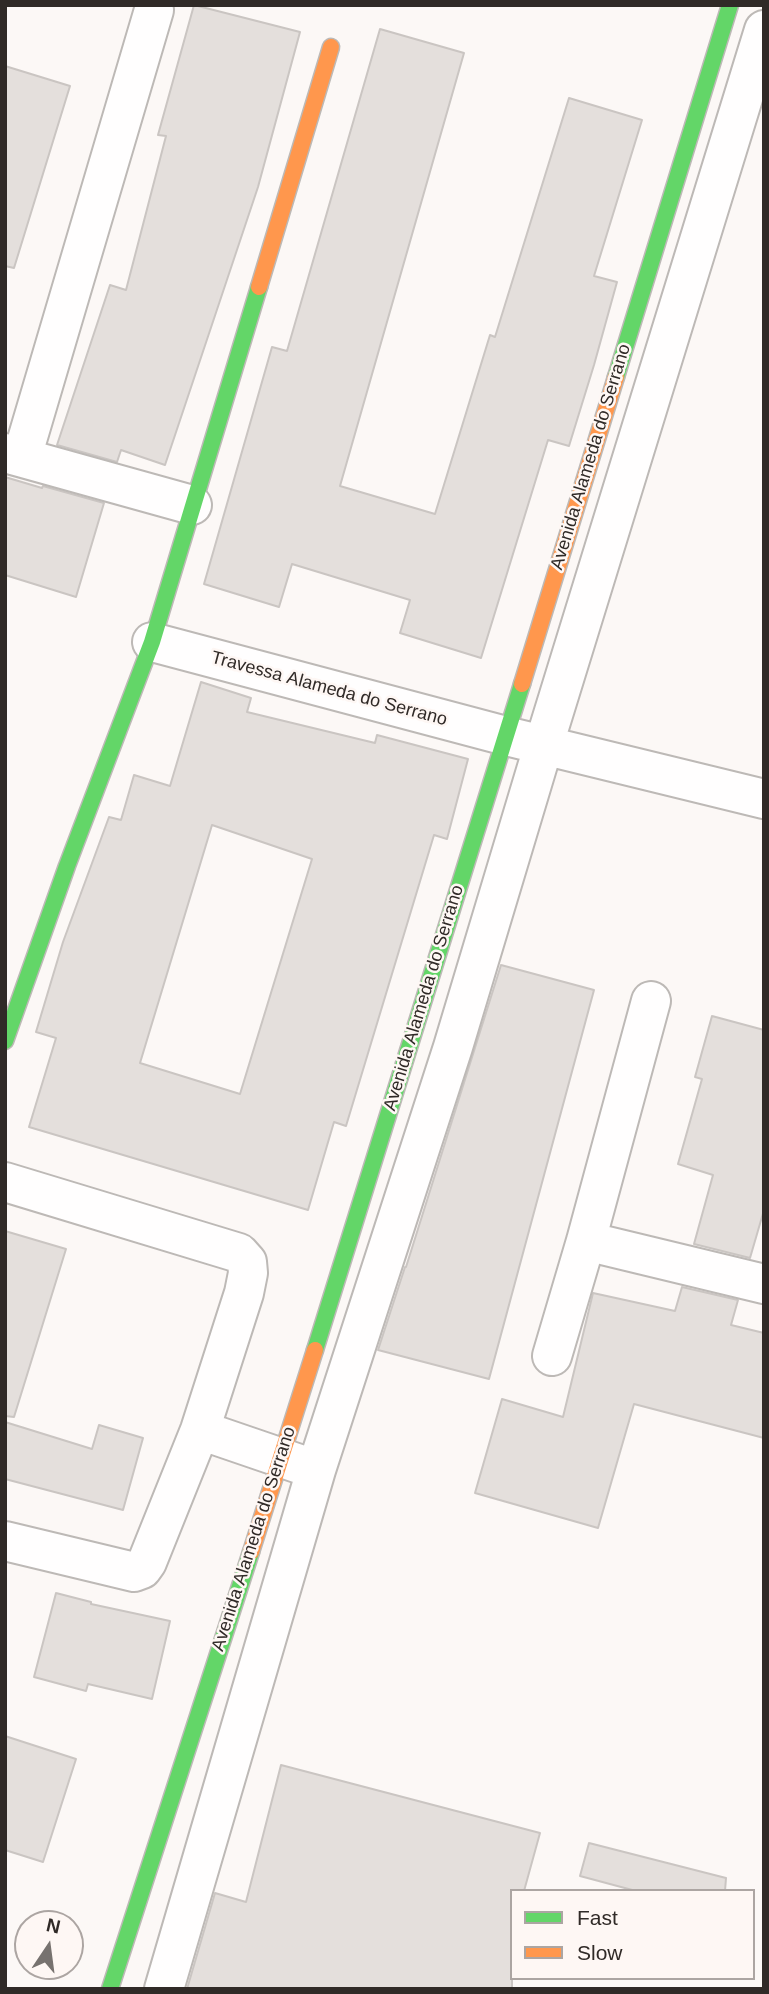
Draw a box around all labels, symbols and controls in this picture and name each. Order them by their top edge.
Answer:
street label: Avenida Alameda do Serrano [546,342,636,572]
street label: Travessa Alameda do Serrano [209,647,449,731]
street label: Avenida Alameda do Serrano [379,883,469,1113]
street label: Avenida Alameda do Serrano [207,1424,301,1654]
legend [510,1889,755,1980]
text: Fast [577,1906,618,1929]
north arrow [14,1910,84,1980]
text: N [44,1914,62,1938]
text: Slow [577,1941,623,1964]

